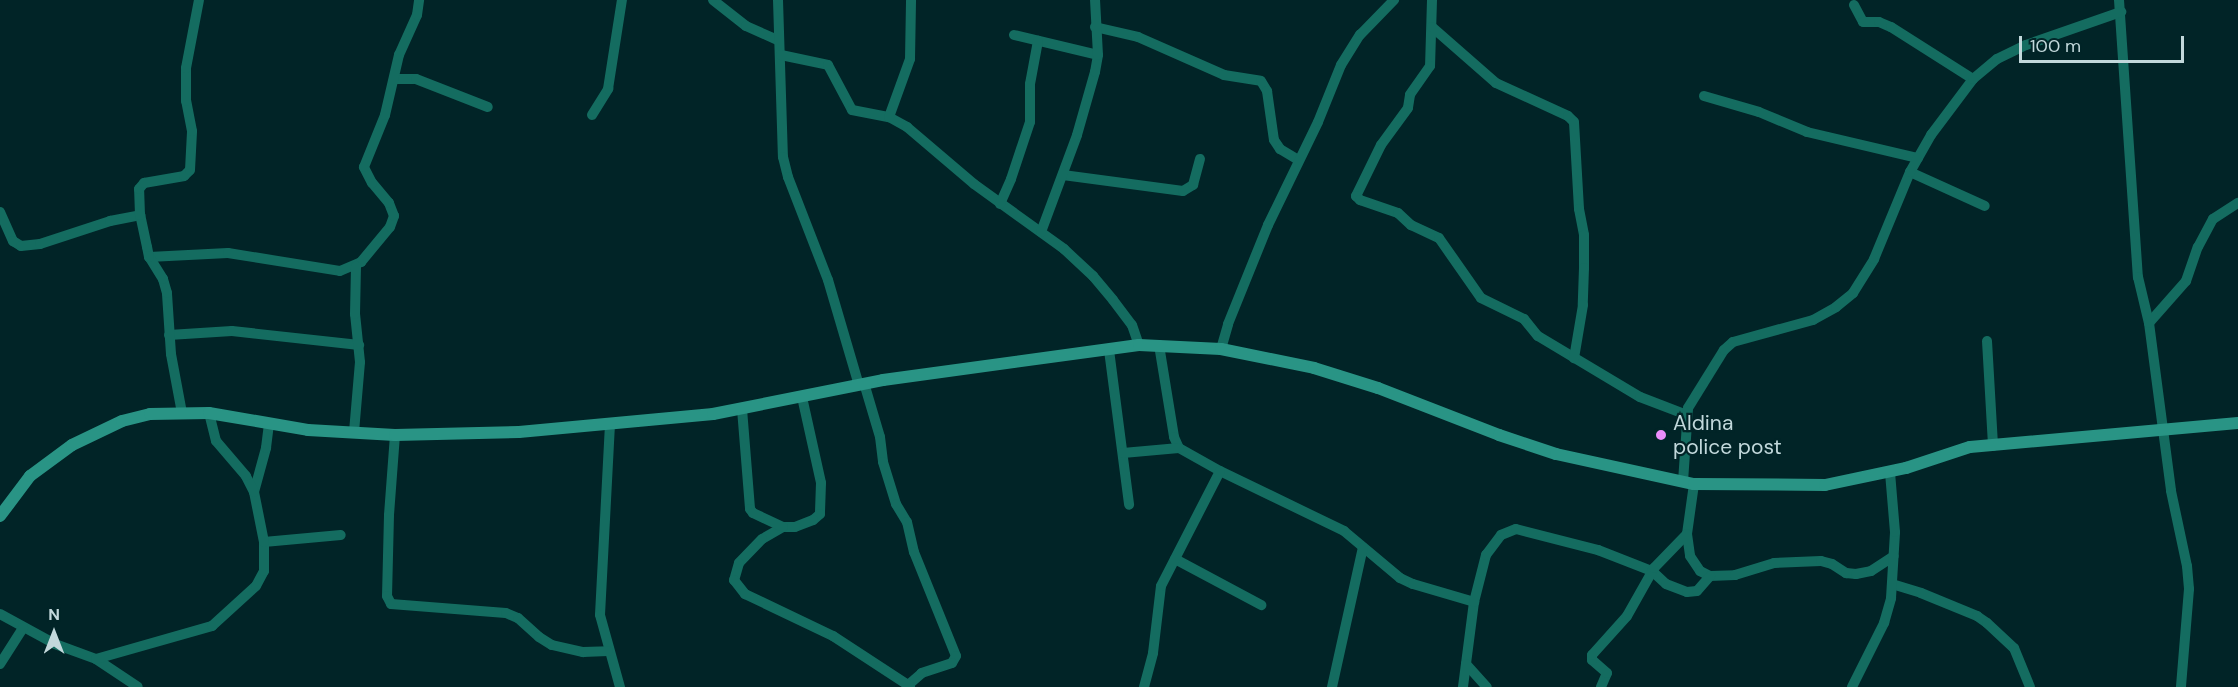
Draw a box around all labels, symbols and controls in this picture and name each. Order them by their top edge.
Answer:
scale bar [2022,24,2187,62]
text: 100 m [2030,34,2081,58]
place label: Aldina police post [1673,410,1782,460]
marker: Aldina police post [1654,428,1668,442]
north arrow [24,603,84,663]
text: N [48,604,60,625]

